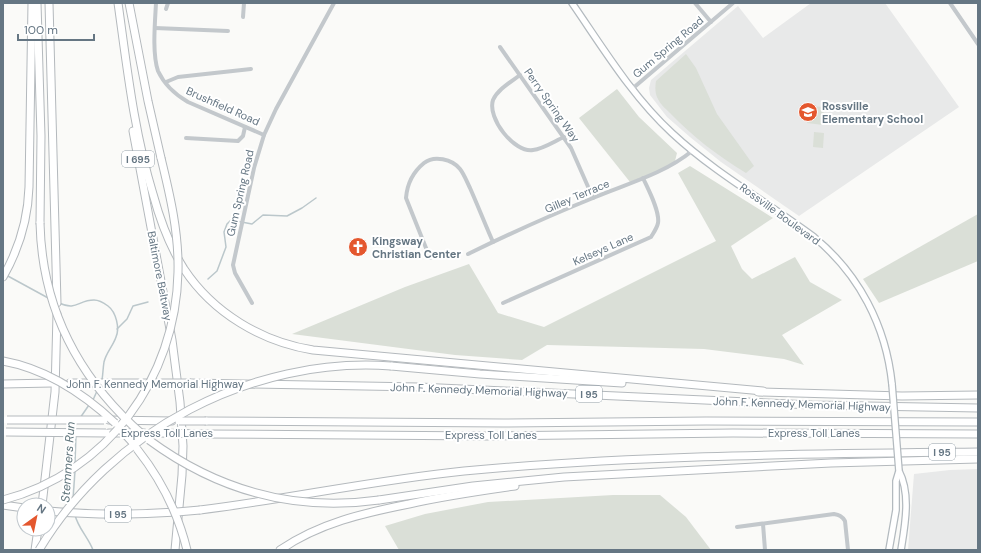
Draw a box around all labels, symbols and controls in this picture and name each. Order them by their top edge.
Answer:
street label: Gum Spring Road [630,13,706,81]
scale bar [18,16,94,42]
text: 100 m [24,22,58,38]
street label: Perry Spring Way [521,65,583,145]
street label: Brushfield Road [184,84,262,129]
place label: Rossville Elementary School [822,99,923,126]
school or university icon: Rossville Elementary School [797,101,819,123]
street label: Gum Spring Road [223,148,257,238]
road number: I 695 [122,151,154,167]
street label: Gilley Terrace [542,176,612,216]
street label: Rossville Boulevard [737,180,823,248]
street label: Kelseys Lane [571,229,635,269]
street label: Baltimore Beltway [144,230,176,322]
place label: Kingsway Christian Center [372,234,461,261]
church icon: Kingsway Christian Center [347,236,369,258]
street label: John F. Kennedy Memorial Highway [66,377,244,391]
street label: John F. Kennedy Memorial Highway [390,380,568,400]
road number: I 95 [576,386,602,402]
street label: John F. Kennedy Memorial Highway [713,394,891,414]
water label: Stemmers Run [57,421,79,503]
street label: Express Toll Lanes [121,426,213,440]
street label: Express Toll Lanes [768,426,860,440]
street label: Express Toll Lanes [445,428,537,442]
road number: I 95 [929,444,955,460]
north arrow [16,497,56,537]
text: N [34,501,49,517]
road number: I 95 [105,506,131,522]

